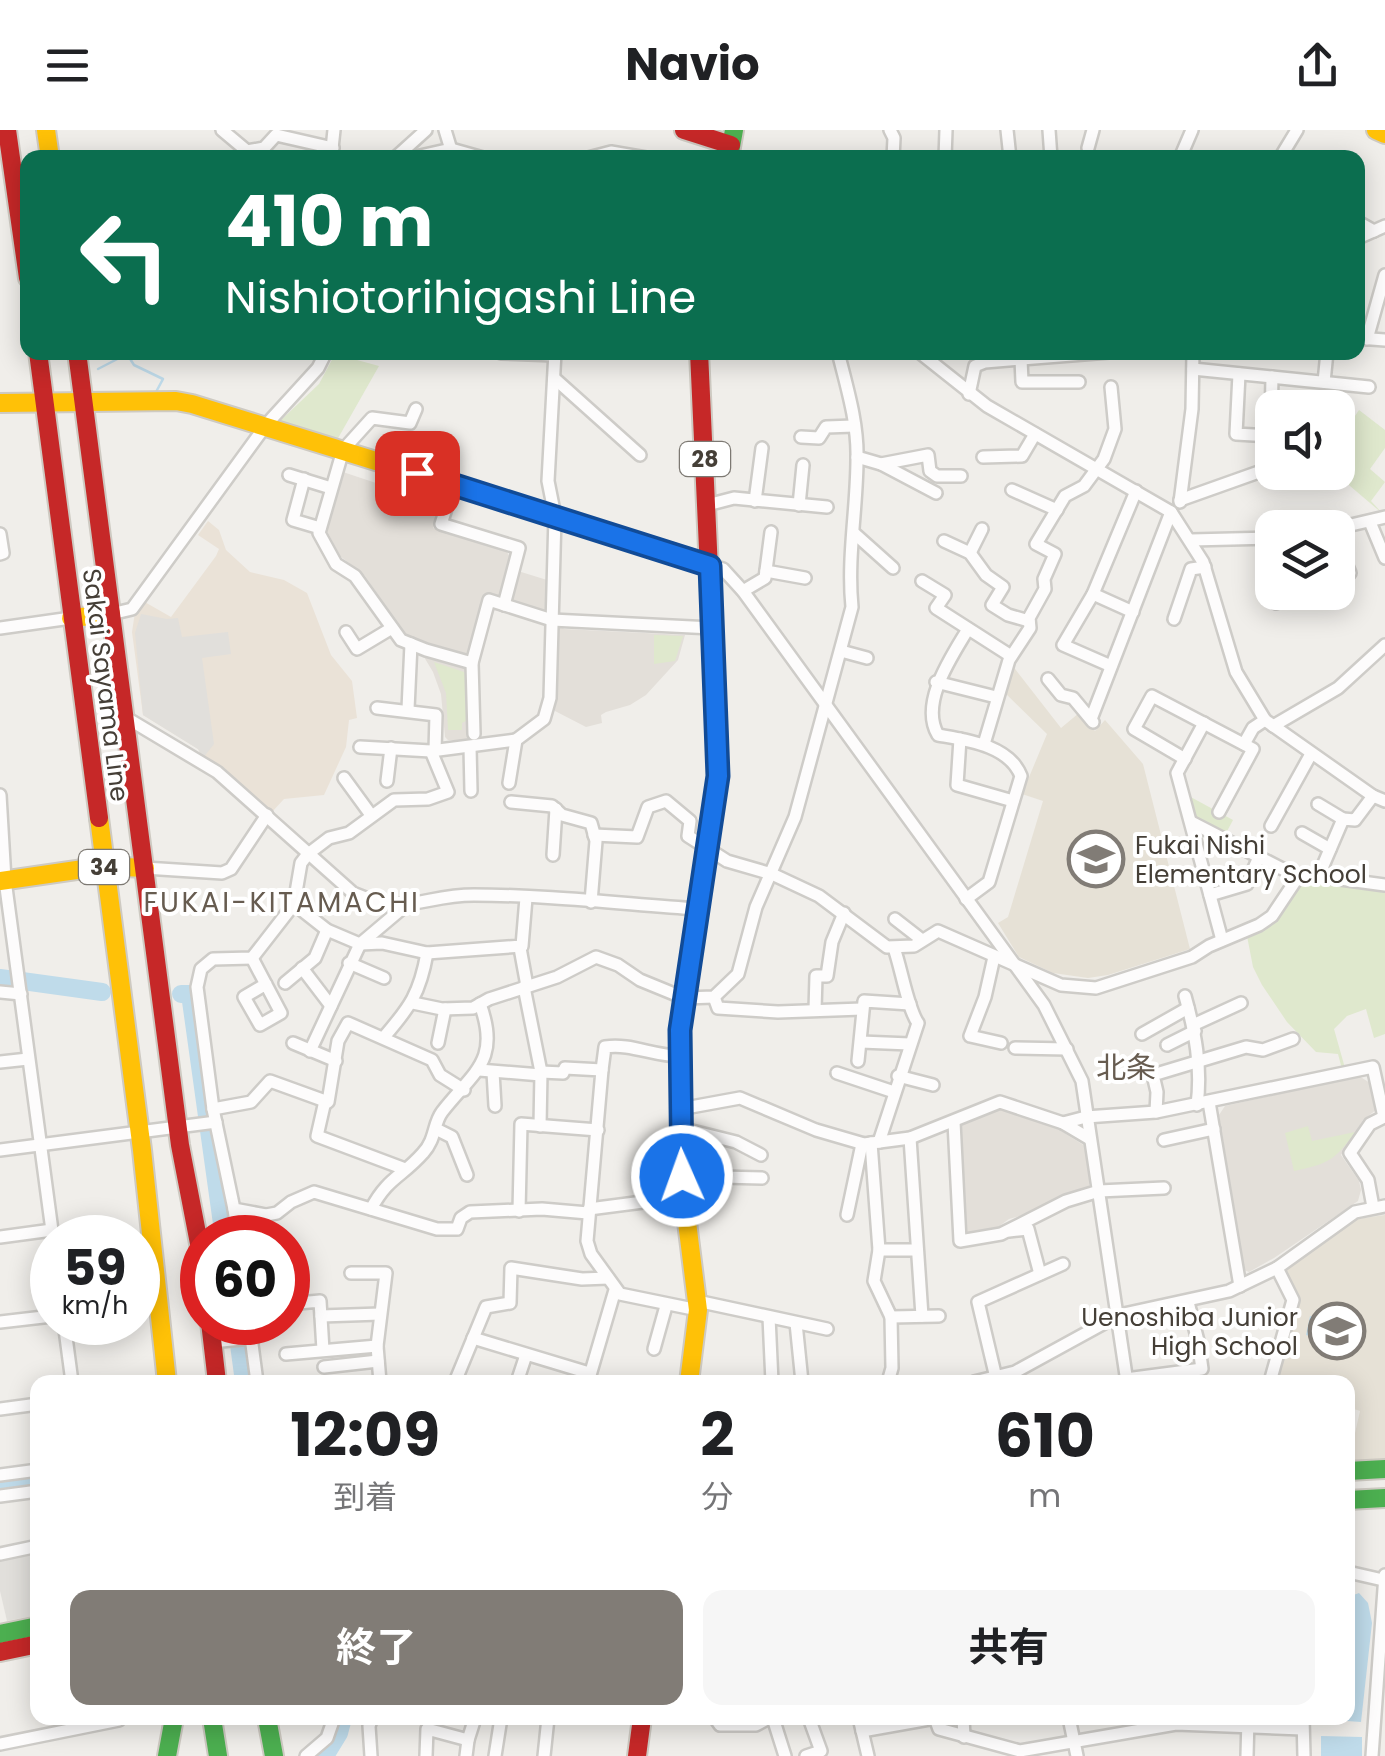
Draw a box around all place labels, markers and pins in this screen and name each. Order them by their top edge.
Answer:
pin [375,431,460,516]
place label: Fukai Nishi Elementary School [1135,828,1367,892]
school or university icon: Fukai Nishi Elementary School [1066,829,1126,889]
place label: Uenoshiba Junior High School [1081,1300,1298,1364]
school or university icon: Uenoshiba Junior High School [1307,1301,1367,1361]

